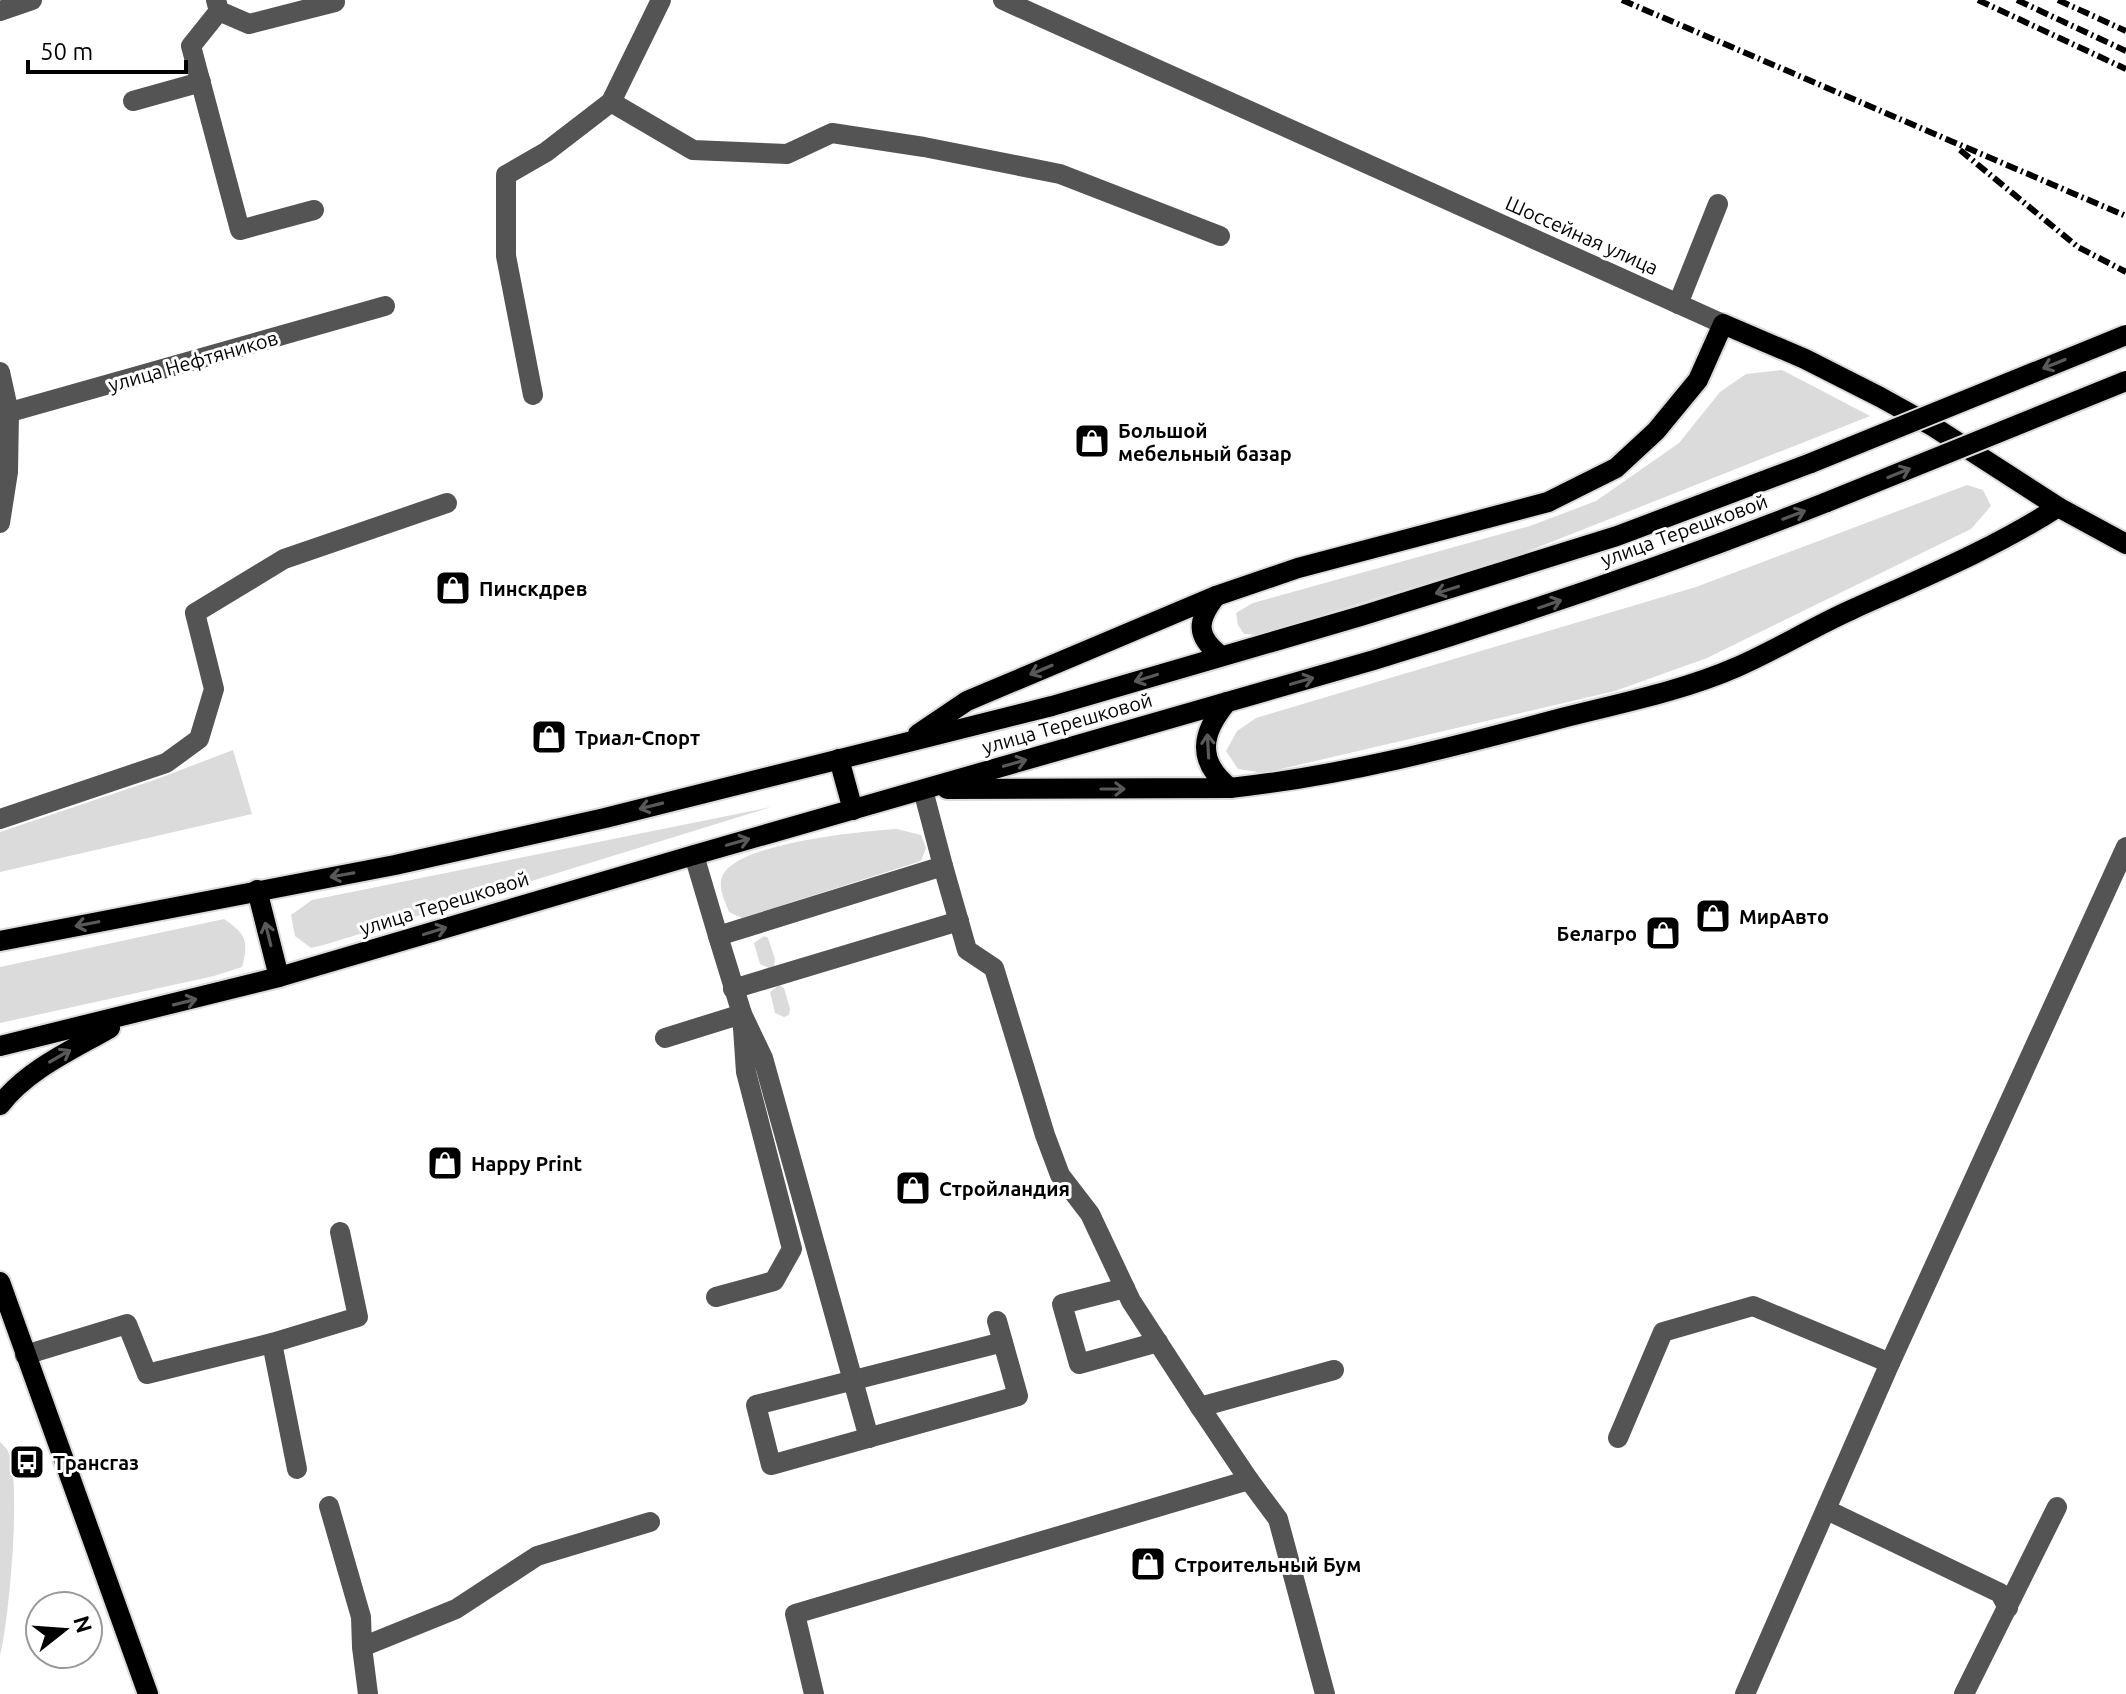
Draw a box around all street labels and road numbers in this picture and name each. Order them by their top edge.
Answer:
street label: Шоссейная улица [1502,191,1662,279]
street label: улица Нефтяников [106,326,280,396]
street label: улица Терешковой [1597,489,1771,571]
street label: улица Терешковой [979,688,1155,758]
street label: улица Терешковой [357,866,531,940]

